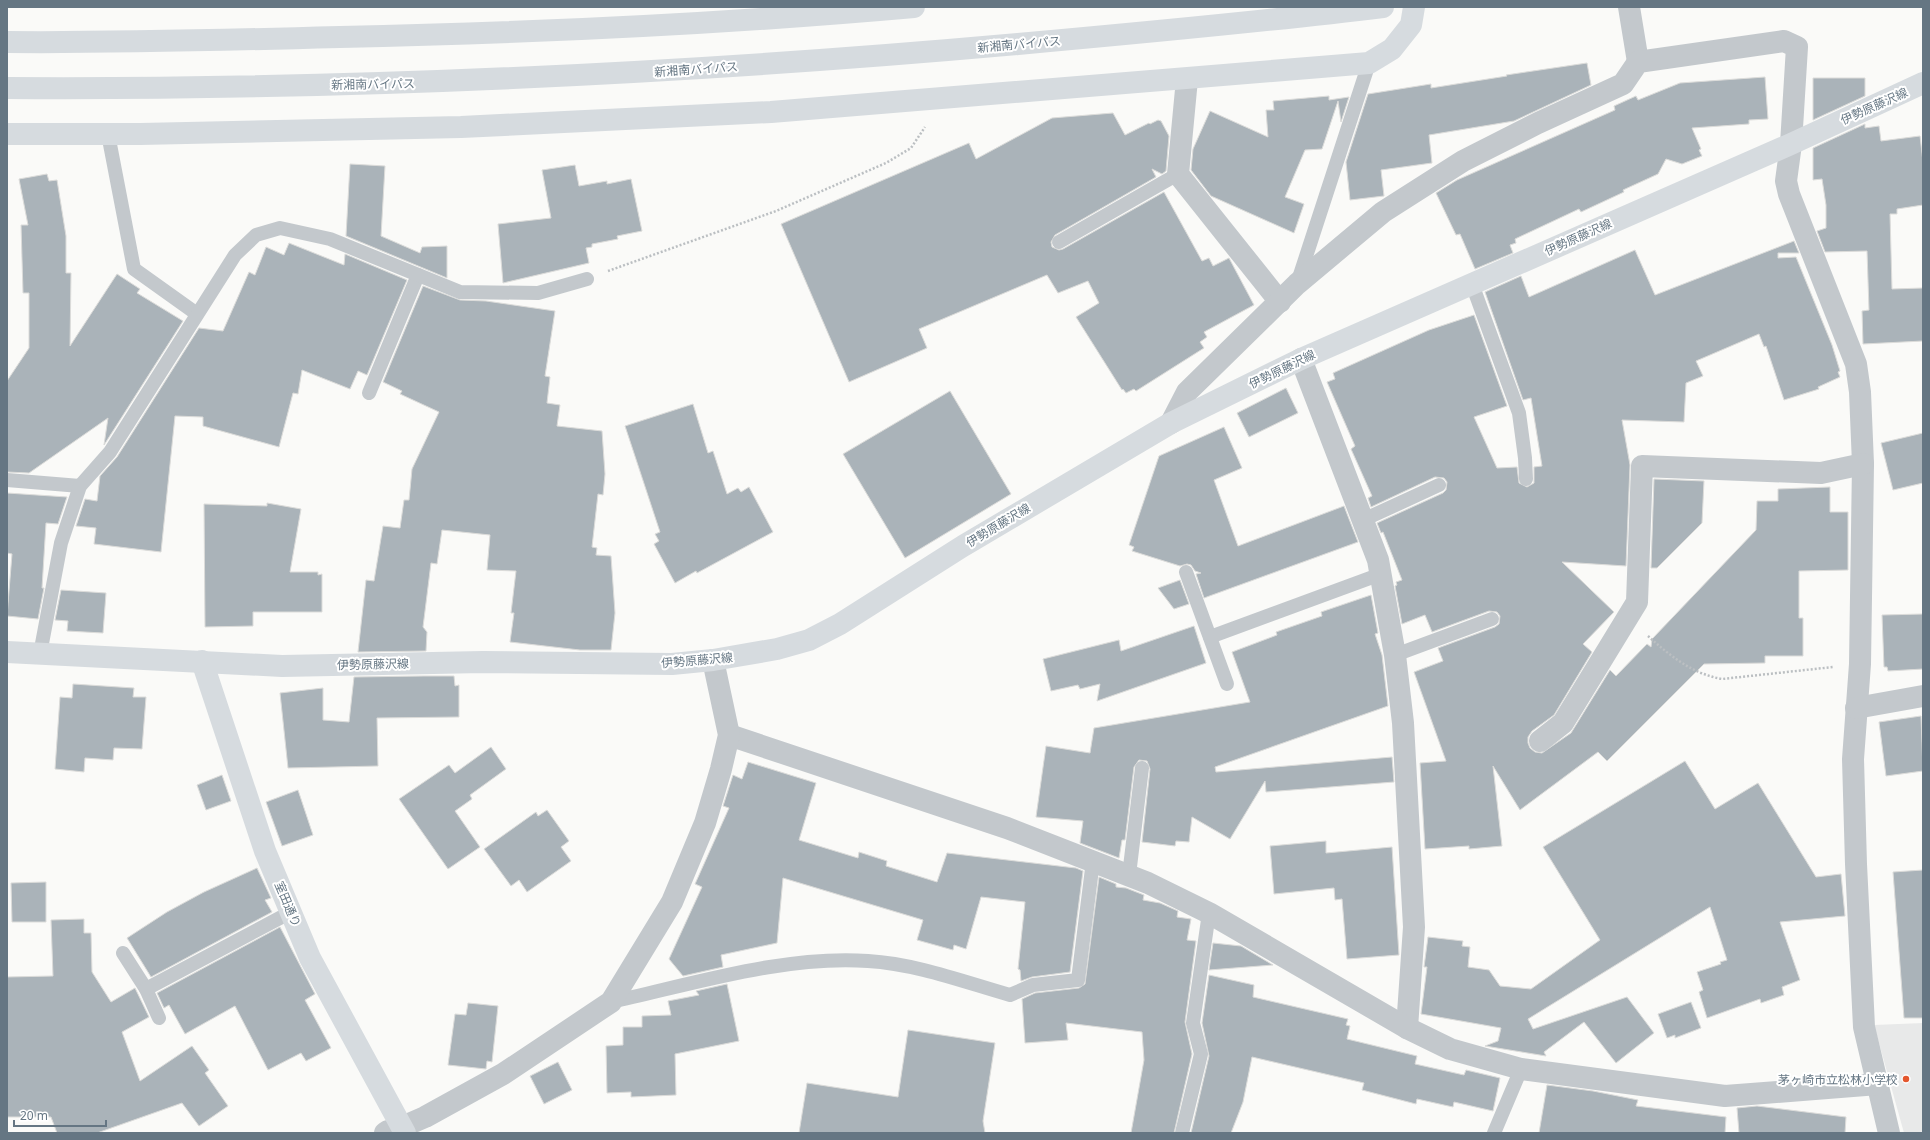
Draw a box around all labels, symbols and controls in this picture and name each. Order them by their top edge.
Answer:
street label: 新湘南バイパス [977,32,1061,56]
street label: 新湘南バイパス [654,58,738,80]
street label: 新湘南バイパス [331,75,415,93]
street label: 伊勢原藤沢線 [1838,84,1910,128]
street label: 伊勢原藤沢線 [1542,215,1614,259]
street label: 伊勢原藤沢線 [1246,346,1318,392]
street label: 伊勢原藤沢線 [963,499,1033,551]
street label: 伊勢原藤沢線 [660,648,734,672]
street label: 伊勢原藤沢線 [337,655,409,673]
street label: 室田通り [271,879,305,929]
place label: 茅ヶ崎市立松林小学校 [1778,1071,1898,1088]
marker: 茅ヶ崎市立松林小学校 [1901,1074,1911,1084]
scale bar [14,1102,106,1128]
text: 20 m [20,1107,48,1124]

